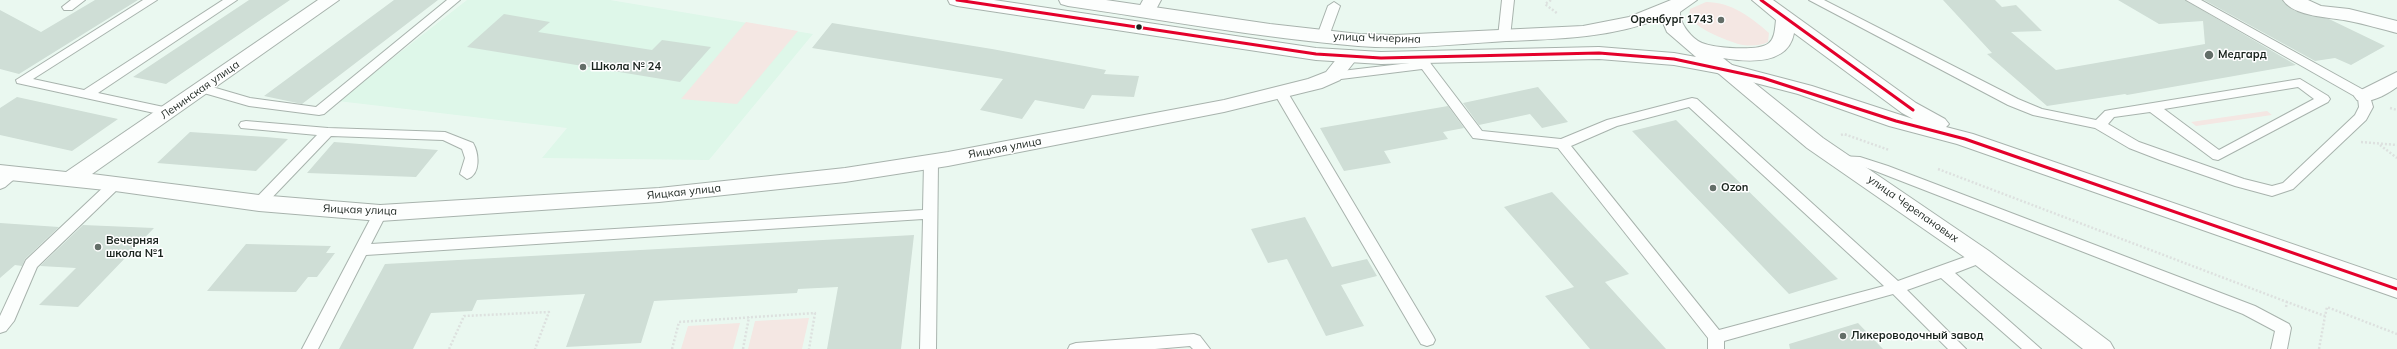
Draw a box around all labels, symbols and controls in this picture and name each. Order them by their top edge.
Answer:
place label: Оренбург 1743 [1630,13,1713,27]
marker: Оренбург 1743 [1716,15,1726,25]
unlabelled marker [1134,22,1144,32]
street label: улица Чичерина [1333,30,1421,46]
place label: Медгард [2218,48,2267,62]
marker: Медгард [2203,49,2215,61]
street label: Ленинская улица [158,58,242,122]
place label: Школа № 24 [591,60,661,74]
marker: Школа № 24 [578,62,588,72]
street label: Яицкая улица [967,134,1043,162]
street label: улица Черепановых [1865,173,1961,245]
place label: Ozon [1721,181,1748,195]
street label: Яицкая улица [646,182,722,202]
marker: Ozon [1708,183,1718,193]
street label: Яицкая улица [323,202,397,218]
place label: Вечерняя школа №1 [106,234,164,260]
marker: Вечерняя школа №1 [93,242,103,252]
place label: Ликероводочный завод [1851,329,1983,343]
marker: Ликероводочный завод [1838,331,1848,341]

